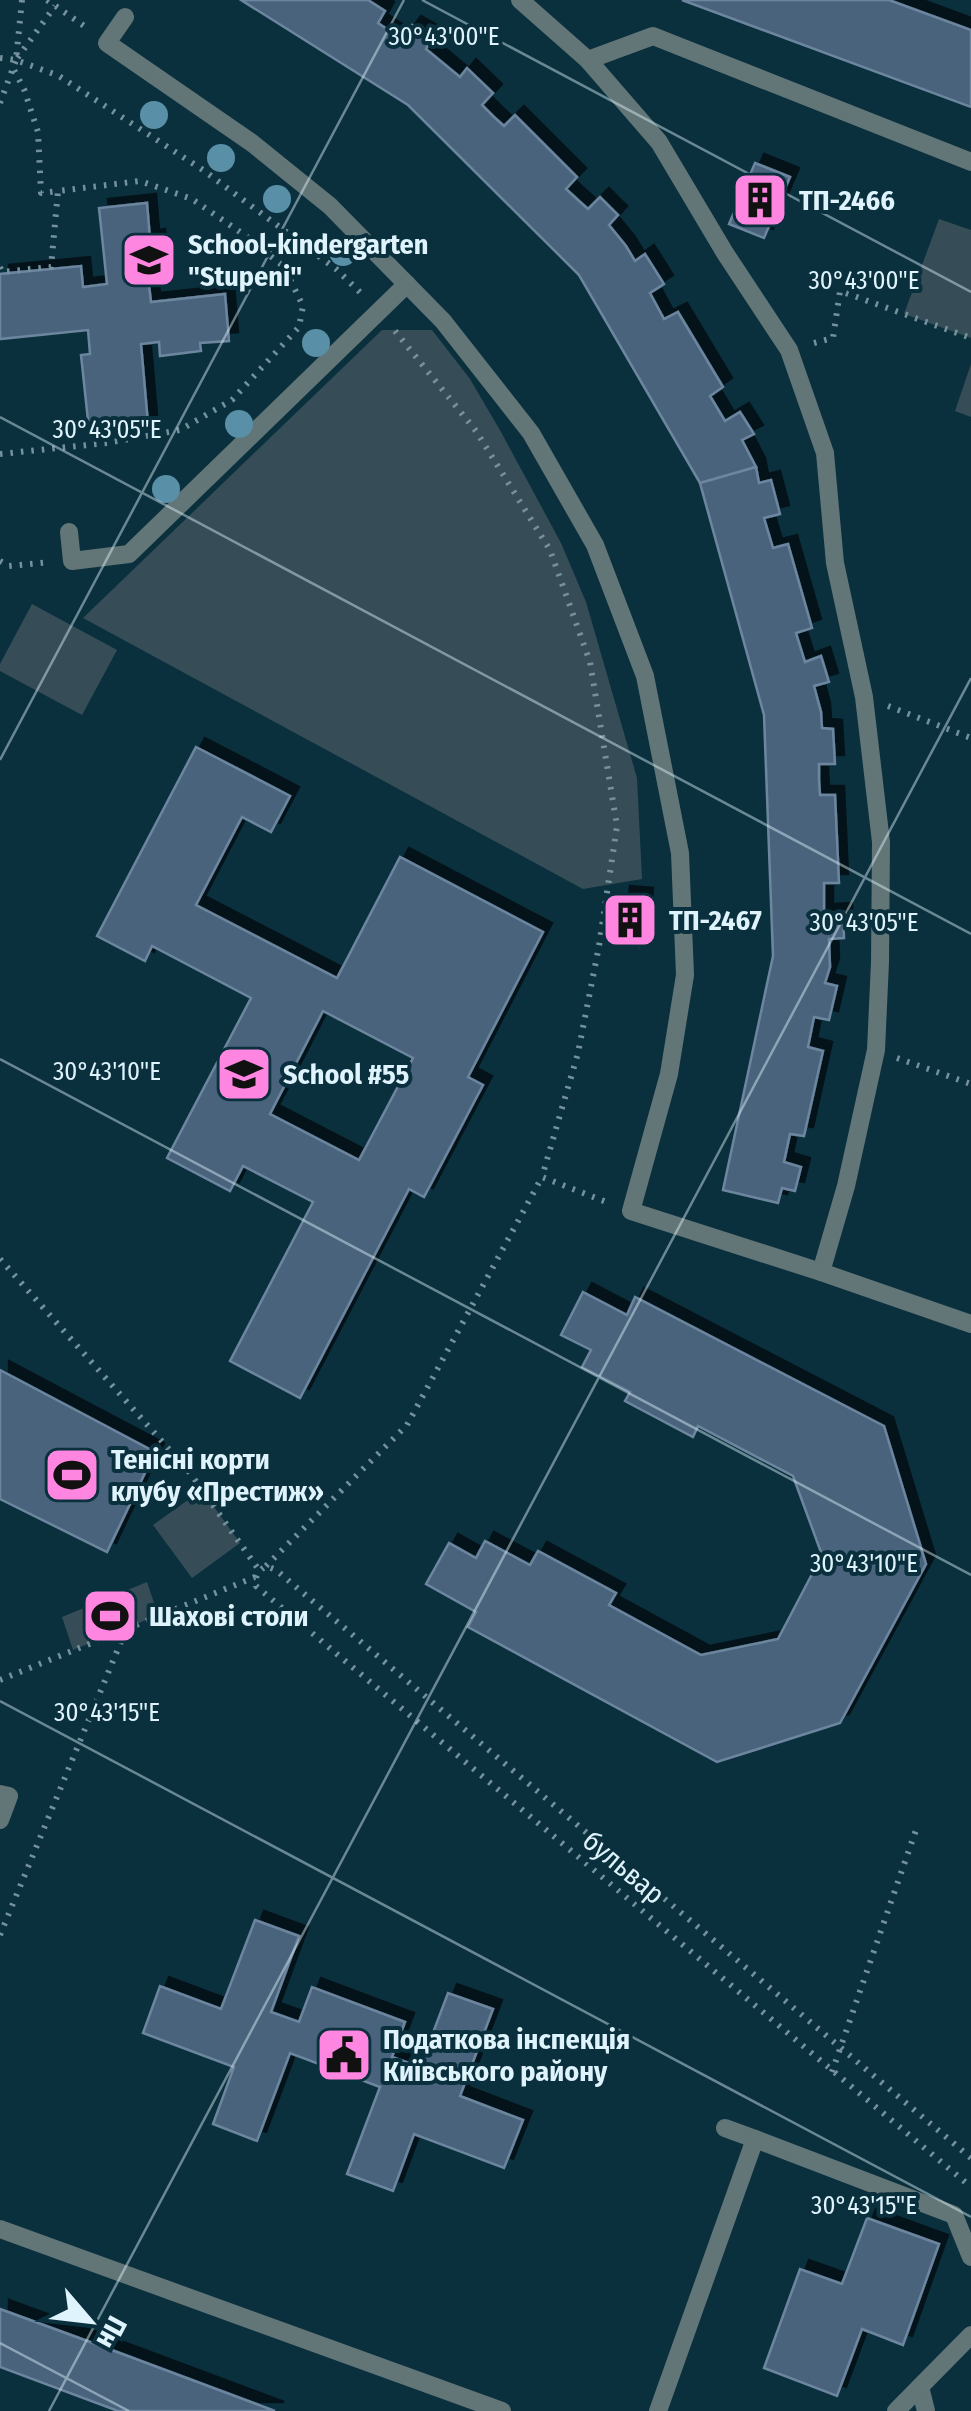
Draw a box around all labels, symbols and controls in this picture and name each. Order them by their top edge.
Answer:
text: 30°43'00"E [389,22,499,52]
building icon: ТП-2466 [730,170,790,230]
place label: ТП-2466 [799,184,895,217]
place label: School-kindergarten "Stupeni" [188,228,428,293]
school or university icon: School-kindergarten "Stupeni" [119,230,179,290]
text: 30°43'00"E [809,266,919,296]
text: 30°43'05"E [53,415,161,445]
building icon: ТП-2467 [600,890,660,950]
place label: ТП-2467 [669,904,762,937]
text: 30°43'05"E [810,908,918,938]
school or university icon: School #55 [214,1044,274,1104]
text: 30°43'10"E [53,1057,161,1087]
place label: School #55 [283,1058,409,1091]
place label: Тенісні корти клубу «Престиж» [111,1443,324,1508]
sports icon: Тенісні корти клубу «Престиж» [42,1445,102,1505]
text: 30°43'10"E [810,1549,918,1579]
sports icon: Шахові столи [80,1586,140,1646]
place label: Шахові столи [149,1600,309,1633]
text: 30°43'15"E [54,1698,160,1728]
street label: бульвар [576,1824,671,1911]
place label: Податкова інспекція Київського району [383,2023,630,2088]
public building icon: Податкова інспекція Київського району [314,2025,374,2085]
text: 30°43'15"E [811,2191,917,2221]
north arrow [40,2271,140,2371]
text: Пн [90,2311,134,2354]

